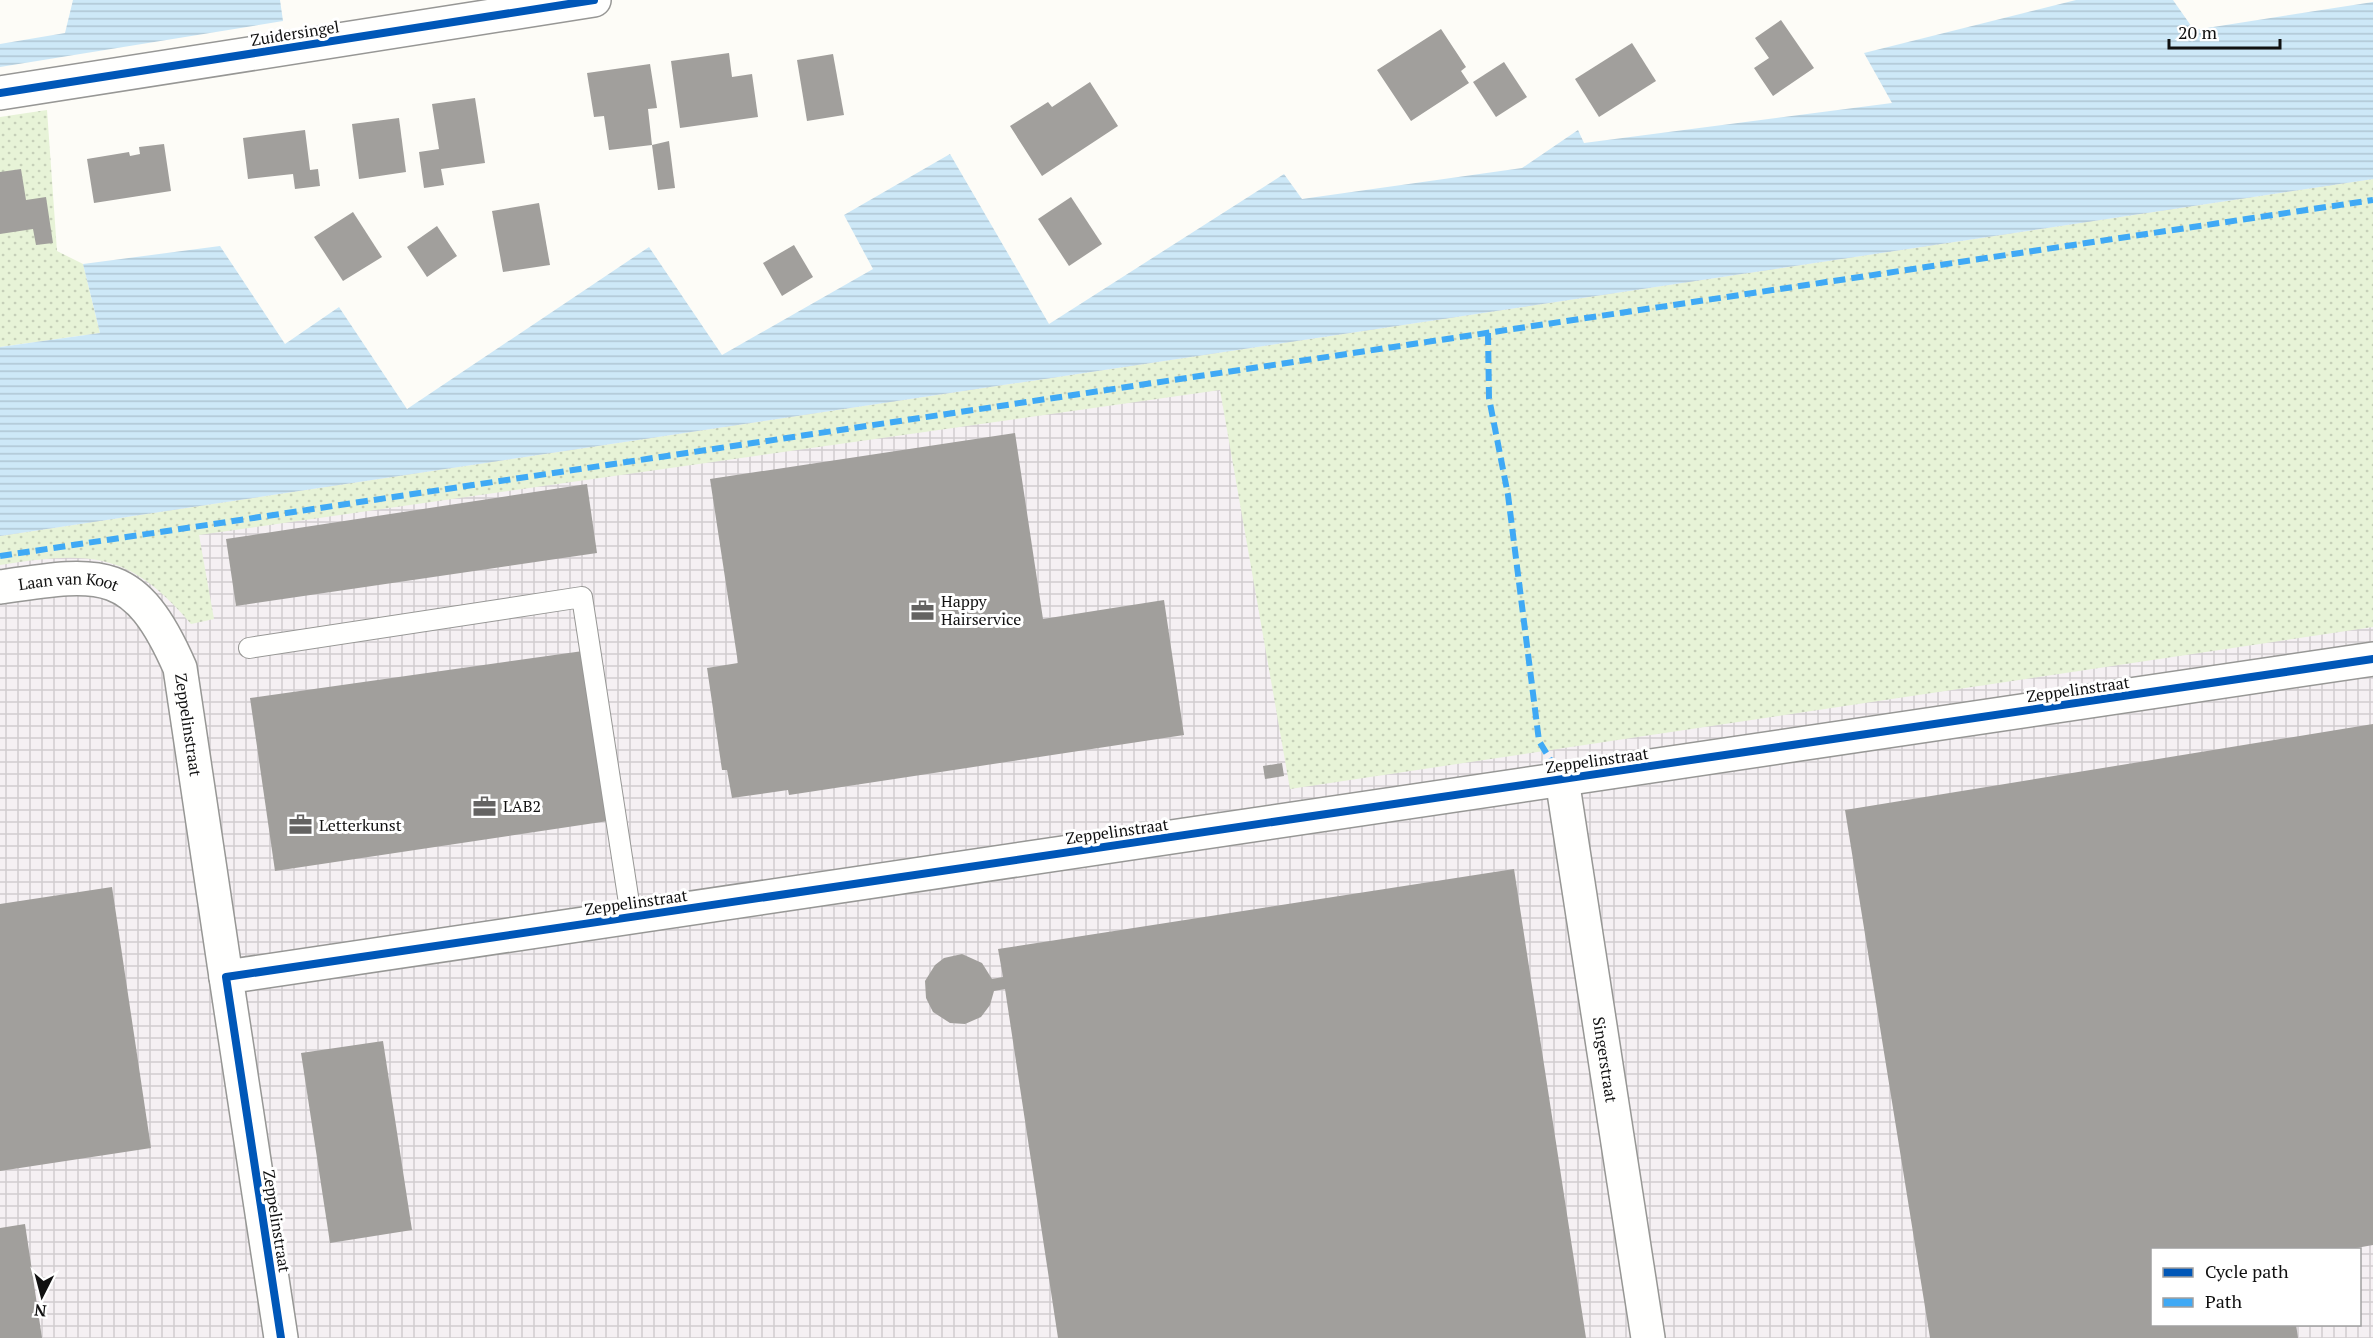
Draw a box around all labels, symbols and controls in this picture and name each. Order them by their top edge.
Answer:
scale bar [2169,12,2280,50]
street label: Zuidersingel [249,15,341,51]
text: 20 m [2178,20,2218,44]
street label: Laan van Koot [17,567,122,596]
place label: Happy Hairservice [941,590,1021,630]
office icon: Happy Hairservice [910,597,936,623]
street label: Zeppelinstraat [2025,671,2131,707]
street label: Zeppelinstraat [170,672,207,778]
street label: Zeppelinstraat [1544,742,1650,778]
office icon: LAB2 [472,793,498,819]
place label: LAB2 [503,795,541,817]
office icon: Letterkunst [288,812,314,838]
street label: Zeppelinstraat [1064,813,1170,849]
place label: Letterkunst [319,814,402,836]
street label: Zeppelinstraat [583,884,689,920]
street label: Singerstraat [1588,1015,1623,1104]
street label: Zeppelinstraat [258,1168,296,1274]
legend [2151,1248,2361,1326]
text: Cycle path [2205,1259,2289,1283]
north arrow [12,1266,72,1326]
text: Path [2205,1289,2242,1313]
text: N [33,1299,48,1322]

